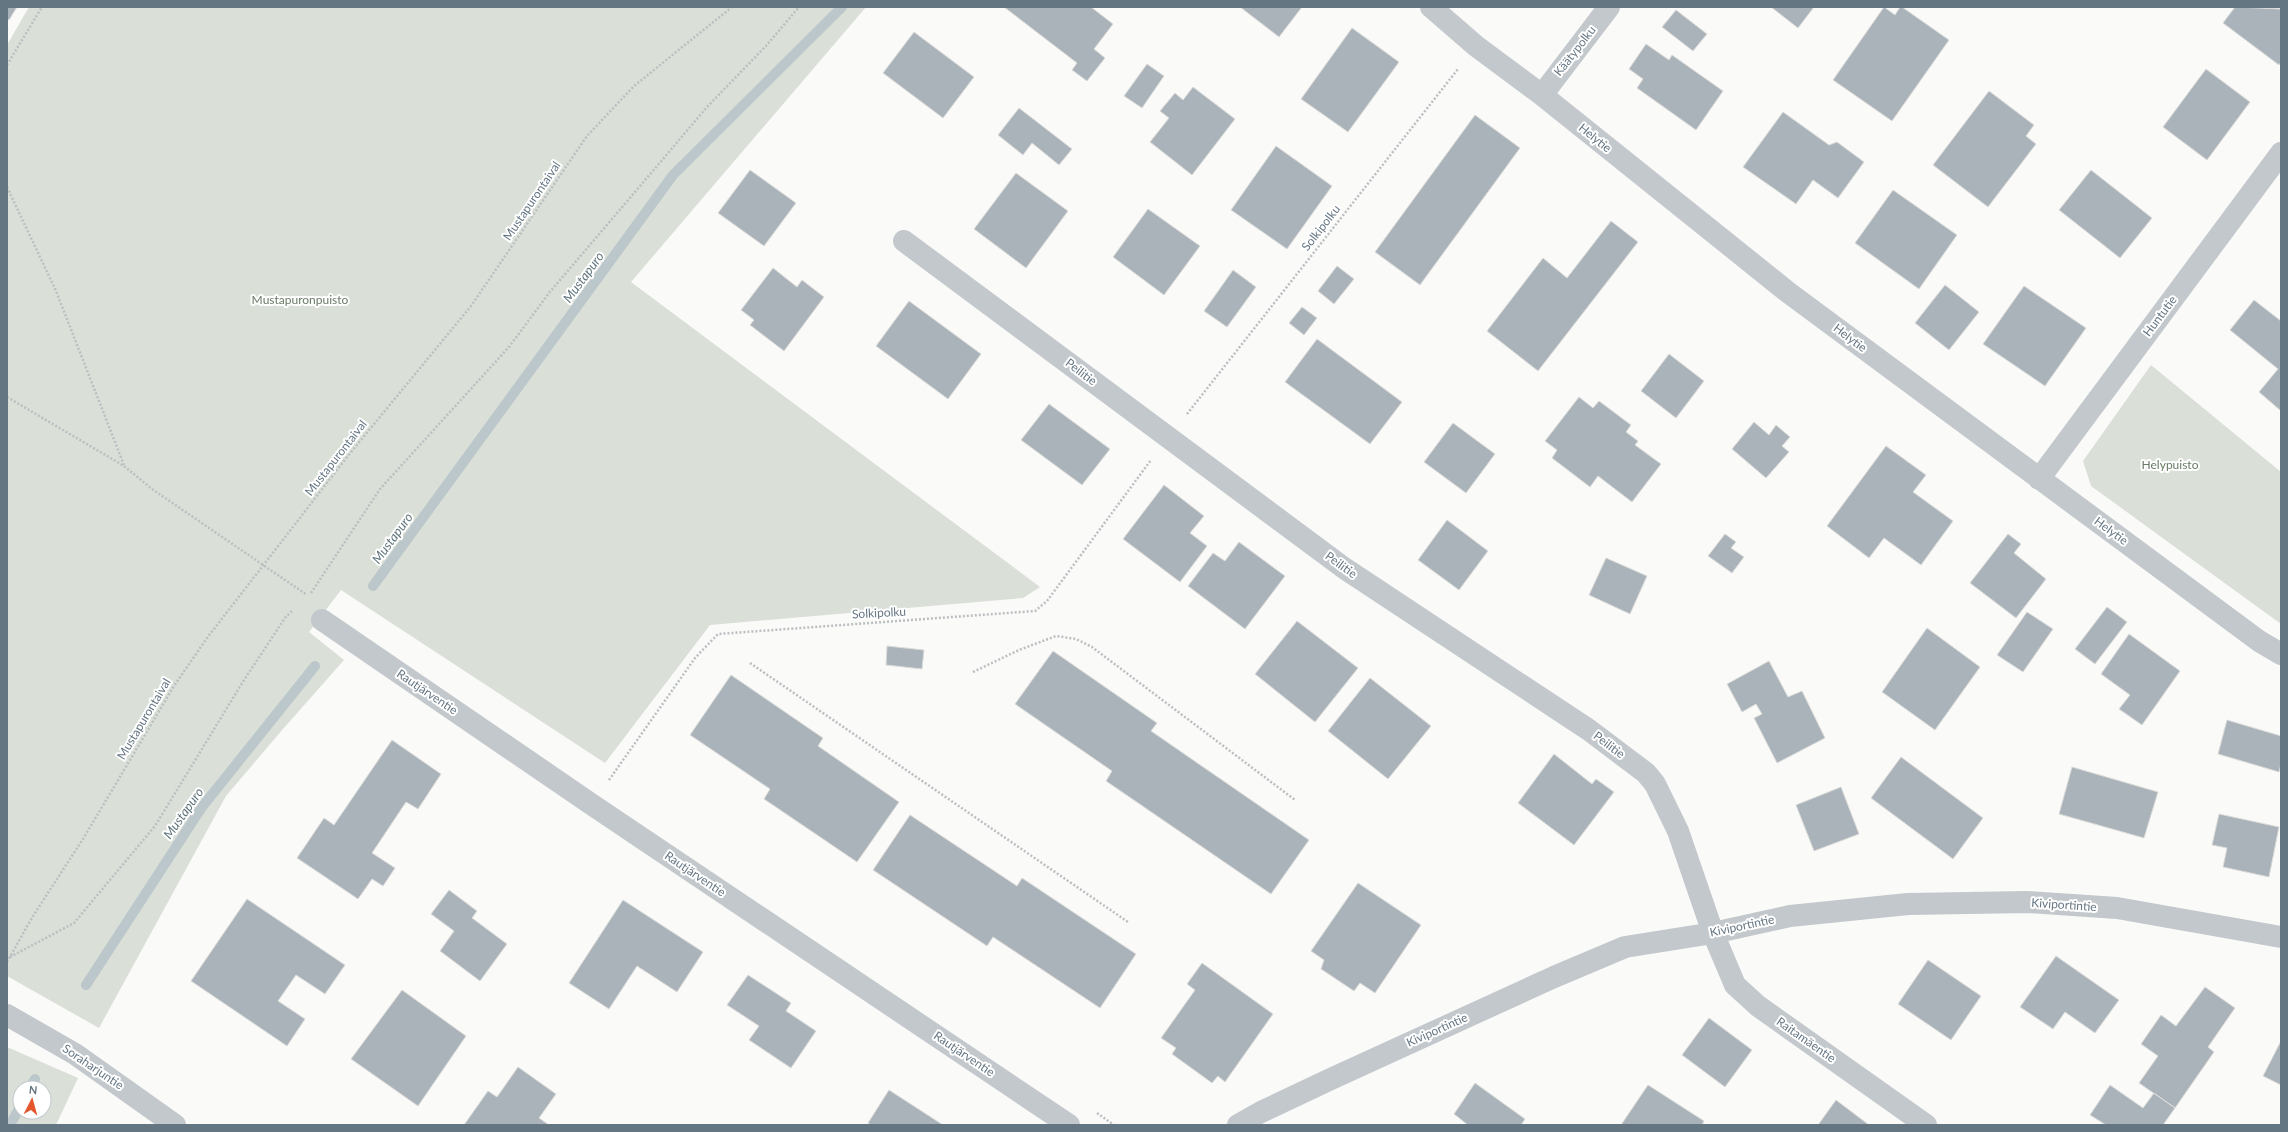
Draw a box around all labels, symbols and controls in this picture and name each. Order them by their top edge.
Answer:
street label: Käätypolku [1550,23,1599,79]
street label: Helytie [1576,120,1615,155]
street label: Mustapurontaival [500,158,564,243]
street label: Solkipolku [1298,202,1343,254]
water label: Mustapuro [559,248,607,306]
park label: Mustapuronpuisto [252,292,349,307]
street label: Huntutie [2139,292,2180,339]
street label: Helytie [1831,320,1870,355]
street label: Peilitie [1063,355,1100,388]
street label: Mustapurontaival [301,417,370,499]
park label: Helypuisto [2142,457,2199,472]
water label: Mustapuro [368,509,416,567]
street label: Helytie [2091,513,2131,548]
street label: Peilitie [1323,548,1360,581]
street label: Solkipolku [852,604,906,621]
street label: Rautjärventie [394,666,461,717]
street label: Mustapurontaival [113,675,174,762]
street label: Peilitie [1591,728,1628,761]
water label: Mustapuro [160,784,207,842]
street label: Rautjärventie [662,848,729,899]
street label: Kiviportintie [2031,895,2097,914]
street label: Kiviportintie [1708,911,1776,940]
street label: Kiviportintie [1404,1009,1470,1050]
street label: Raitamäentie [1774,1014,1839,1066]
street label: Rautjärventie [931,1028,998,1079]
street label: Soraharjuntie [60,1041,127,1093]
north arrow [12,1080,52,1120]
text: N [28,1083,38,1096]

